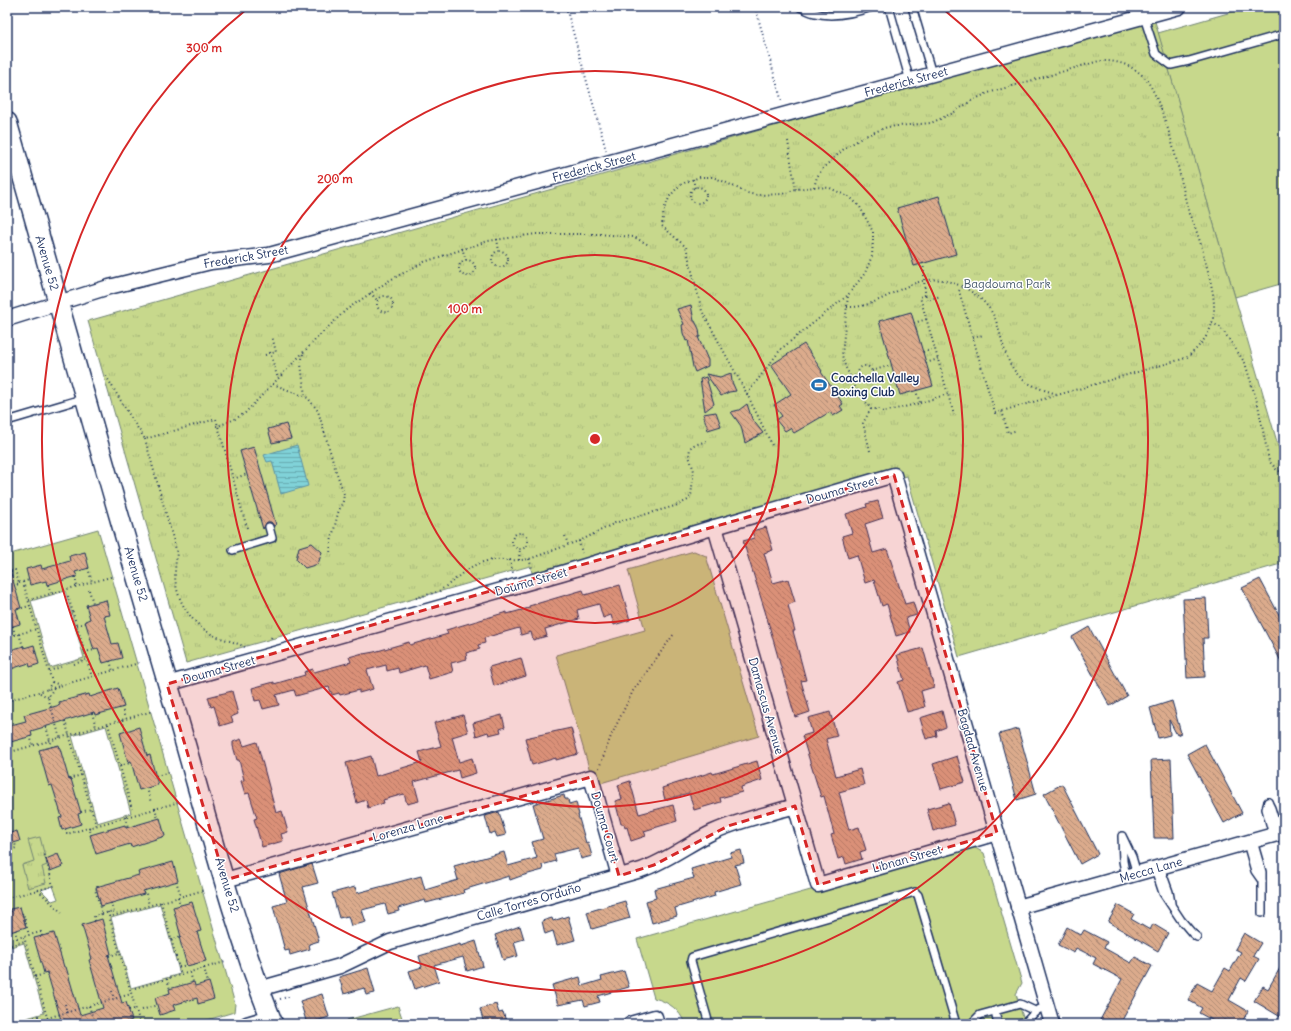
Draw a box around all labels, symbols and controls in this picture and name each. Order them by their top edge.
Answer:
text: 300 m [186,40,222,55]
street label: Frederick Street [863,63,949,100]
street label: Frederick Street [551,148,637,185]
text: 200 m [317,171,353,186]
street label: Avenue 52 [32,234,63,293]
street label: Frederick Street [203,242,289,271]
park label: Bagdouma Park [963,276,1051,291]
text: 100 m [448,301,482,316]
place label: Coachella Valley Boxing Club [831,370,920,400]
sports icon: Coachella Valley Boxing Club [810,376,828,394]
centre of rings [588,432,602,446]
street label: Douma Street [804,472,880,507]
street label: Avenue 52 [121,545,152,604]
street label: Douma Street [493,564,569,599]
street label: Douma Street [181,652,257,687]
street label: Damascus Avenue [746,656,787,756]
street label: Bagdad Avenue [955,707,992,793]
street label: Douma Court [588,790,623,864]
street label: Lorenza Lane [371,810,445,845]
street label: Libnan Street [870,841,943,876]
street label: Mecca Lane [1118,853,1184,886]
street label: Avenue 52 [212,856,243,914]
street label: Calle Torres Orduño [475,879,583,924]

